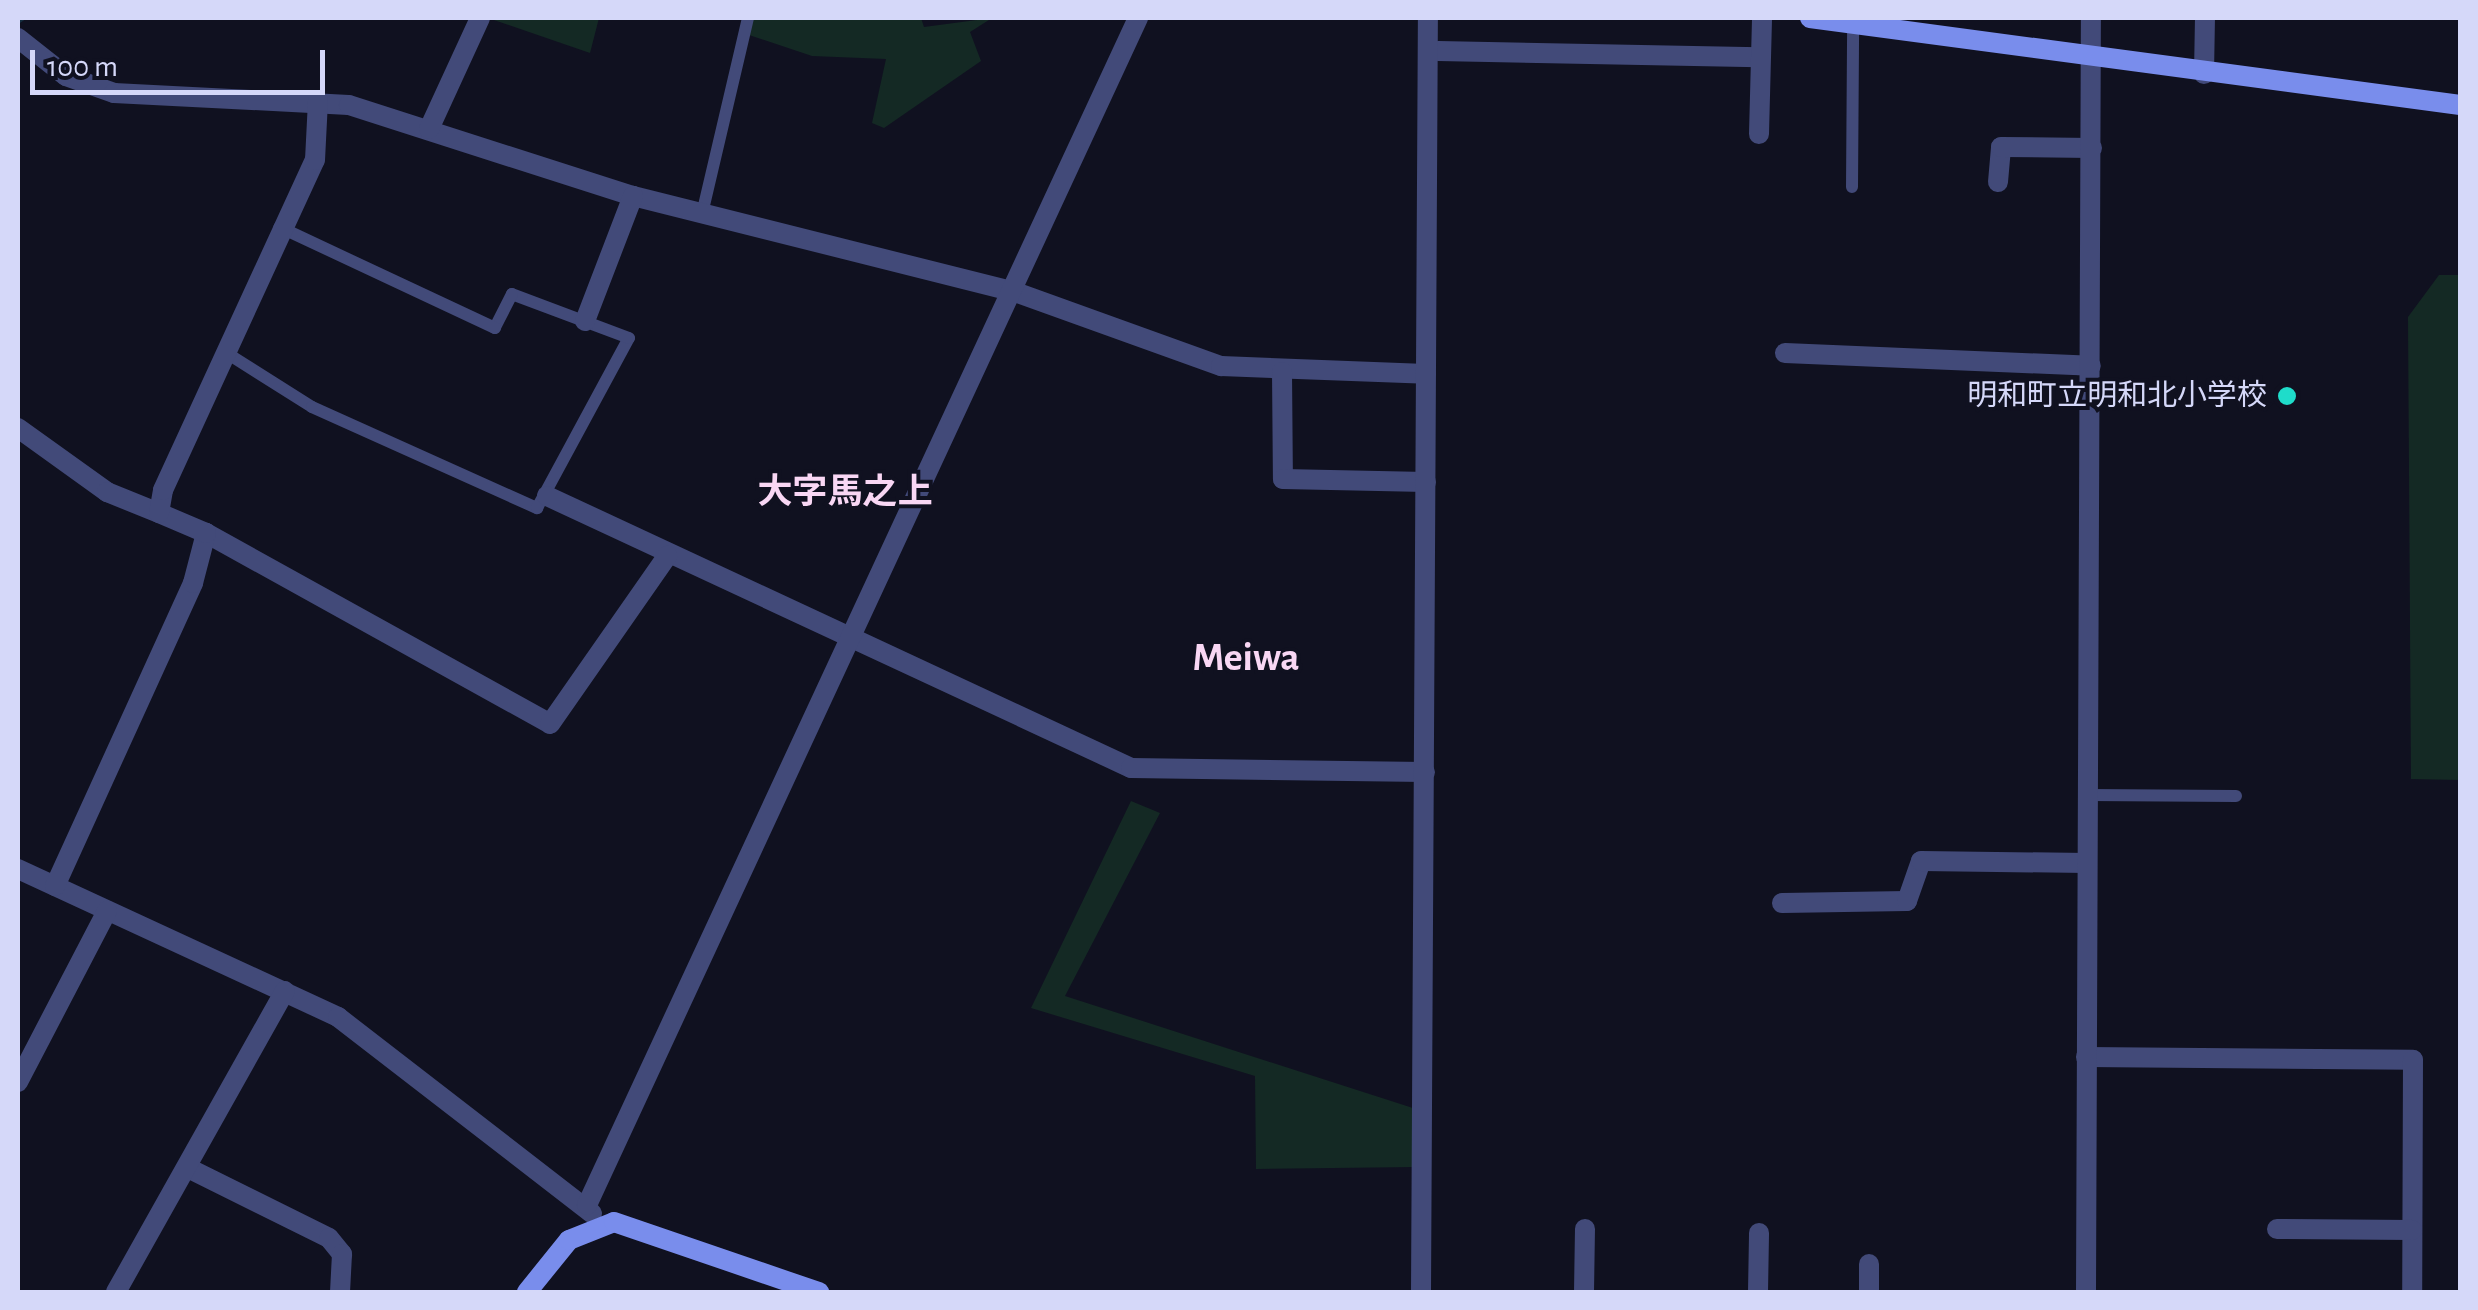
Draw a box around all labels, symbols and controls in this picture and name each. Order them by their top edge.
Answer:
scale bar [35,30,330,92]
text: 100 m [47,52,118,82]
place label: 明和町立明和北小学校 [1967,378,2267,414]
marker: 明和町立明和北小学校 [2276,385,2298,407]
district label: 大字馬之上 [758,472,932,514]
district label: Meiwa [1192,634,1300,682]

